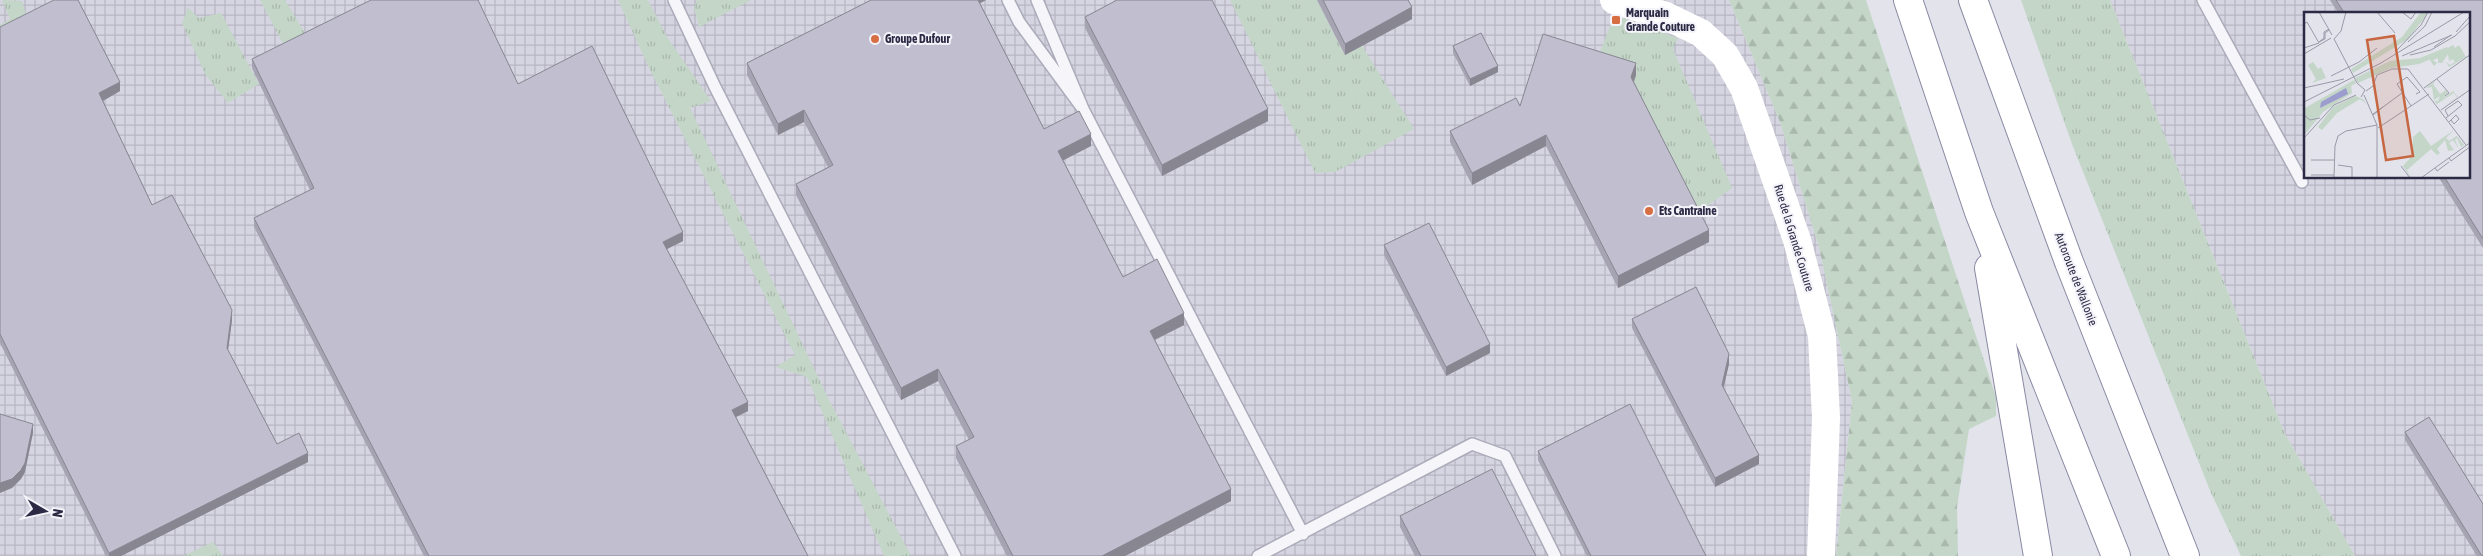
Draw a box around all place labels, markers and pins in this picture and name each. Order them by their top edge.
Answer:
place label: Marquain Grande Couture [1626,6,1695,34]
marker: Marquain Grande Couture [1610,14,1622,26]
place label: Groupe Dufour [885,32,950,46]
marker: Groupe Dufour [869,33,881,45]
place label: Ets Cantraine [1659,204,1717,218]
marker: Ets Cantraine [1643,205,1655,217]

